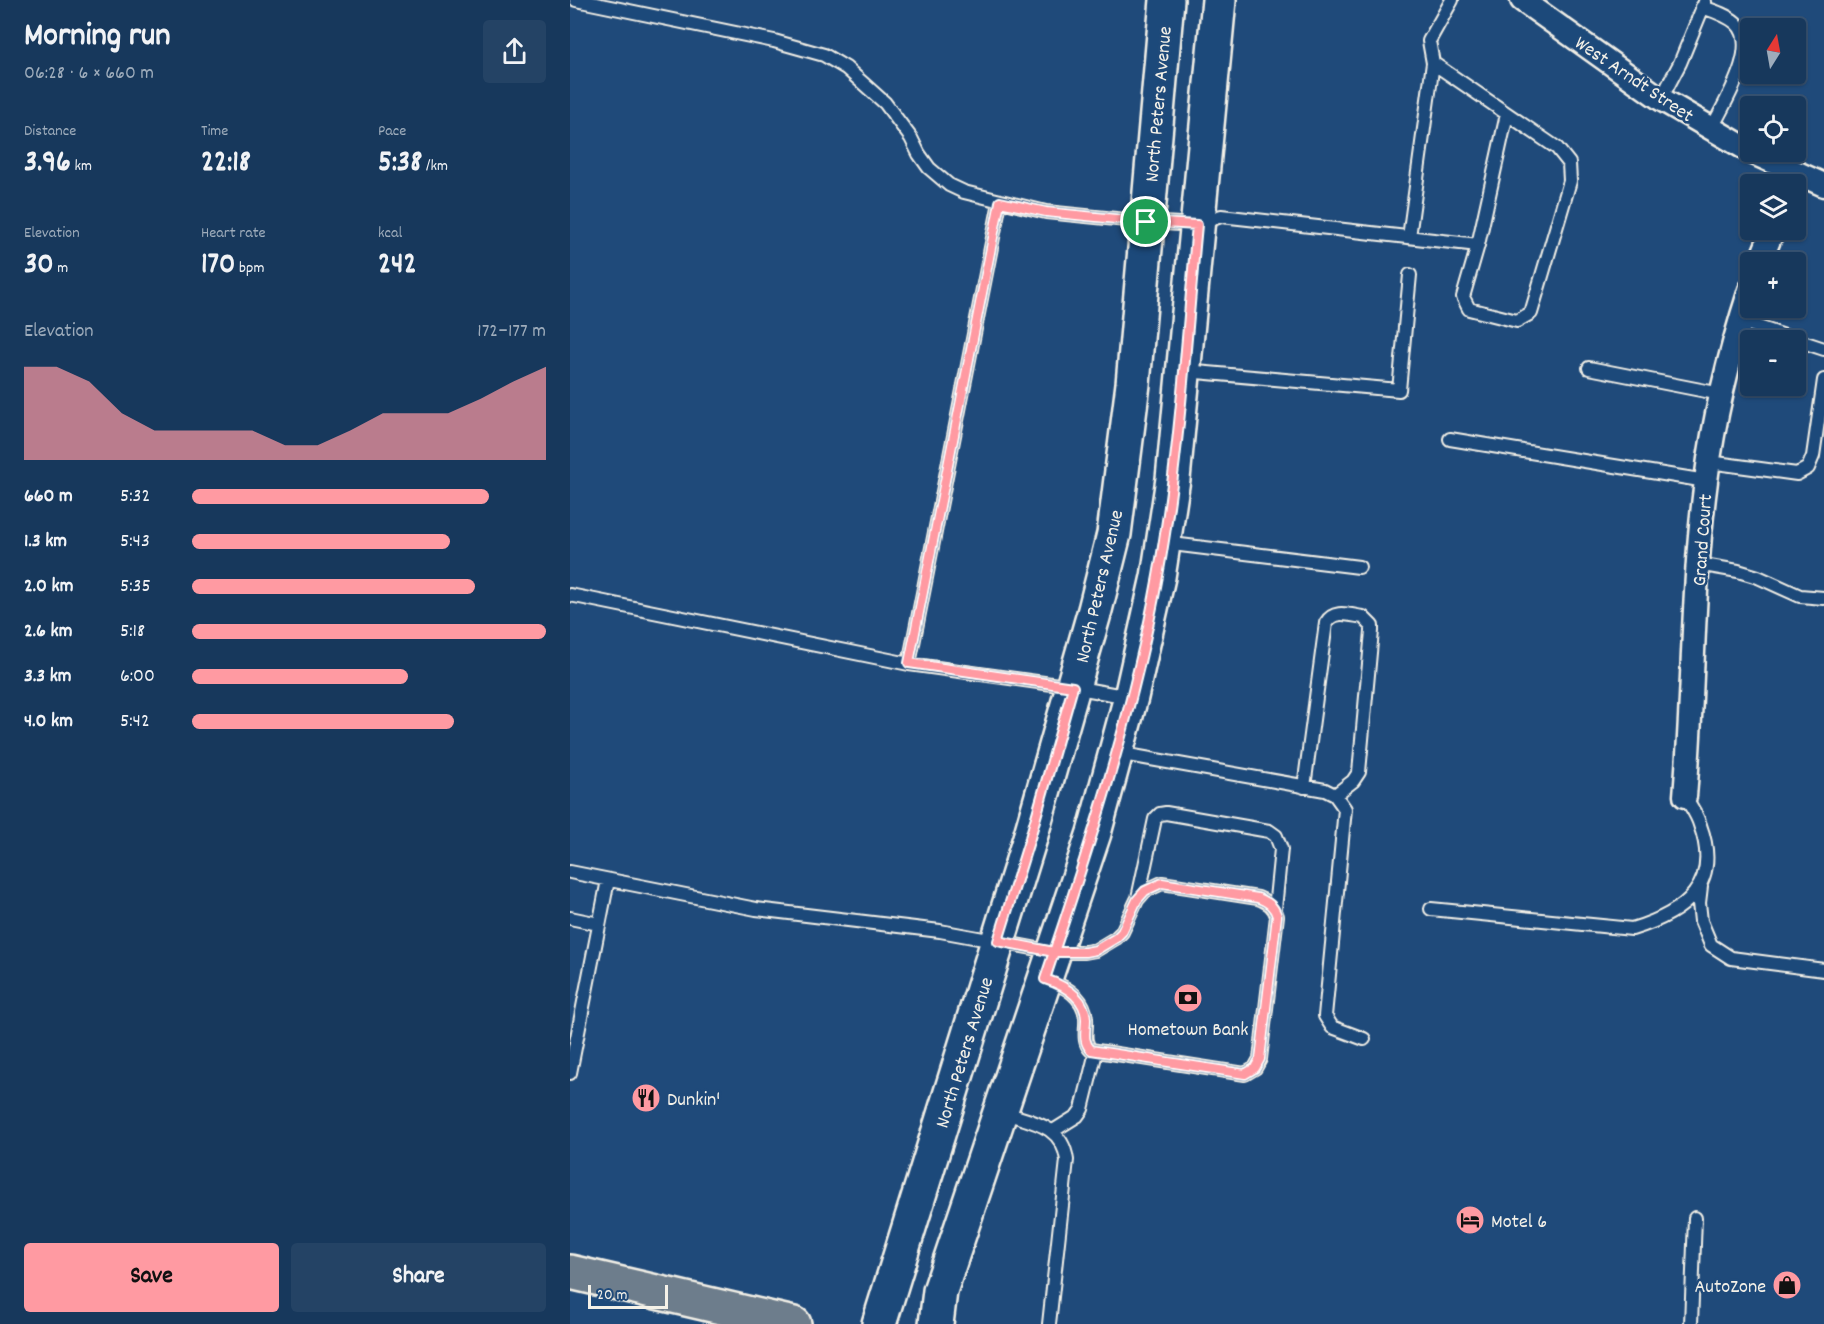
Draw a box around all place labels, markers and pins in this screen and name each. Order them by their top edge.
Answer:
pin [1120,196,1171,247]
bank icon: Hometown Bank [1172,982,1204,1014]
place label: Hometown Bank [1128,1017,1248,1045]
restaurant icon: Dunkin' [630,1082,662,1114]
place label: Dunkin' [667,1087,720,1115]
hotel icon: Motel 6 [1454,1204,1486,1236]
place label: Motel 6 [1491,1209,1547,1237]
shop icon: AutoZone [1771,1269,1803,1301]
place label: AutoZone [1694,1274,1766,1302]

